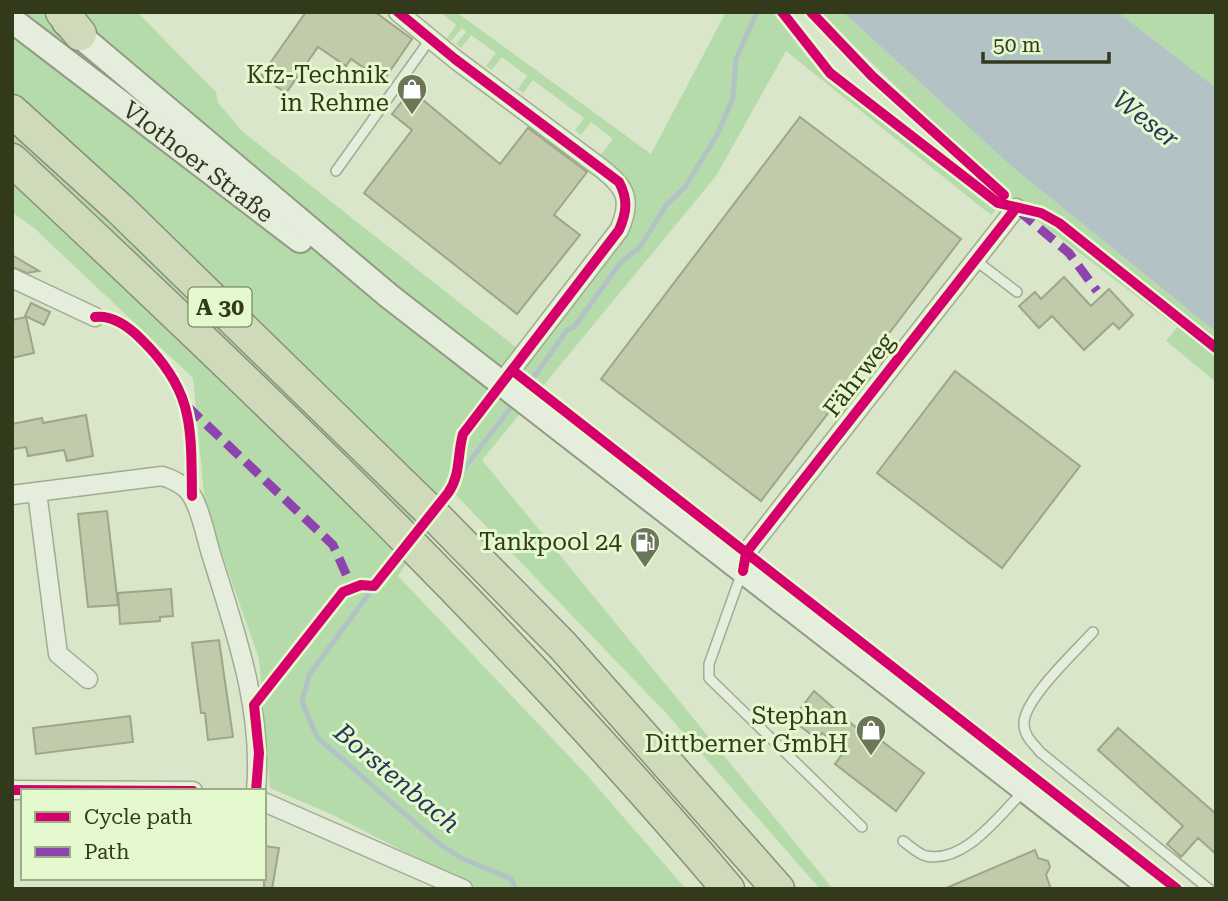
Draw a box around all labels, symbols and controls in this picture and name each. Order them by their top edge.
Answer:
scale bar [983,21,1109,65]
text: 50 m [993,33,1041,57]
place label: Kfz-Technik in Rehme [246,61,389,117]
shop icon: Kfz-Technik in Rehme [395,72,429,116]
water label: Weser [1107,84,1185,154]
street label: Vlothoer Straße [117,96,279,228]
road number: A 30 [188,288,252,326]
street label: Fährweg [818,327,900,422]
fuel station icon: Tankpool 24 [628,525,662,569]
place label: Tankpool 24 [479,528,623,556]
place label: Stephan Dittberner GmbH [645,702,848,758]
shop icon: Stephan Dittberner GmbH [854,713,888,757]
water label: Borstenbach [328,716,466,839]
legend [21,789,266,880]
text: Cycle path [84,805,193,829]
text: Path [84,840,130,864]

